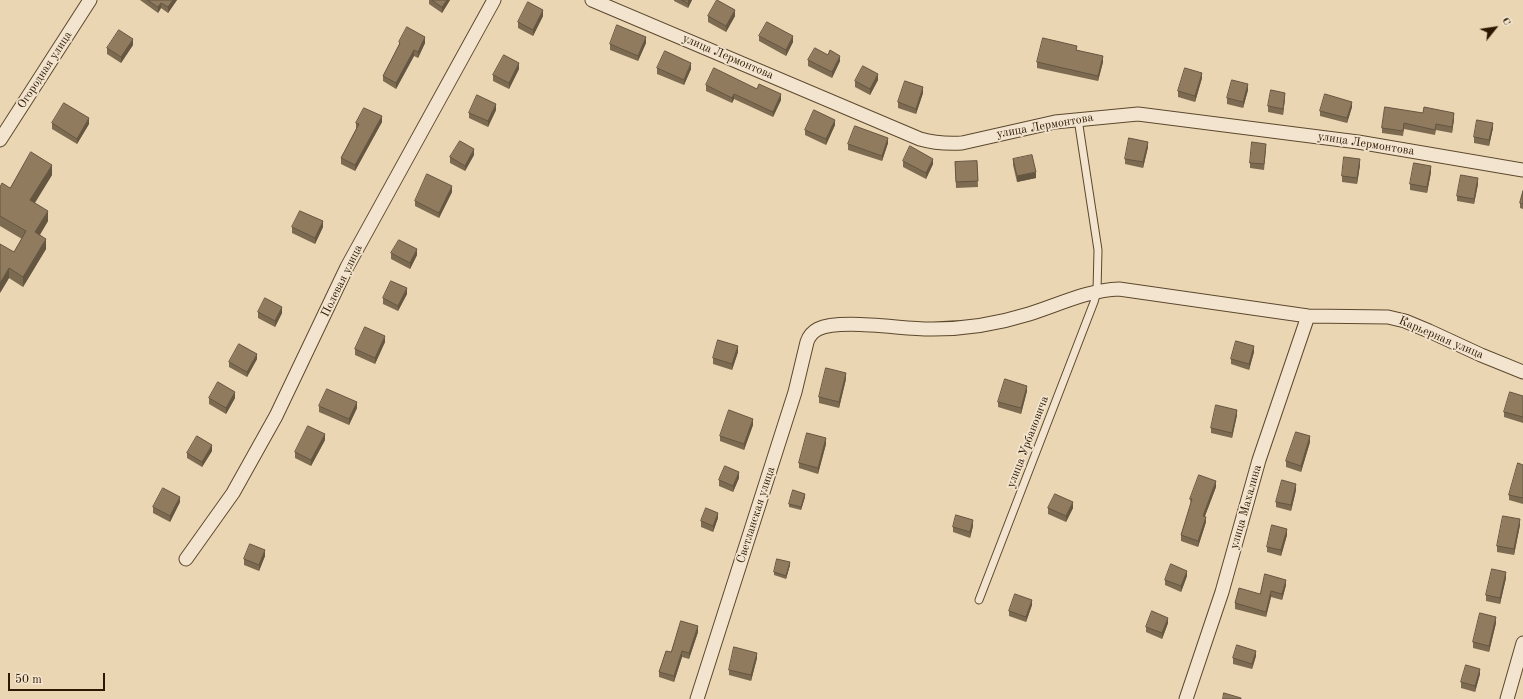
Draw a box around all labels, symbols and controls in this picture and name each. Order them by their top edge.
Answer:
north arrow [1475,8,1515,48]
text: С [1499,16,1512,28]
street label: Огородная улица [15,29,75,111]
street label: улица Лермонтова [680,31,776,83]
street label: улица Лермонтова [996,110,1094,142]
street label: улица Лермонтова [1317,129,1415,159]
street label: Полевая улица [318,242,366,320]
street label: Карьерная улица [1396,314,1486,362]
street label: улица Урбановича [1004,394,1052,490]
street label: улица Махалина [1227,463,1265,551]
street label: Светланская улица [734,465,778,565]
scale bar [10,665,107,691]
text: 50 m [15,674,42,686]

